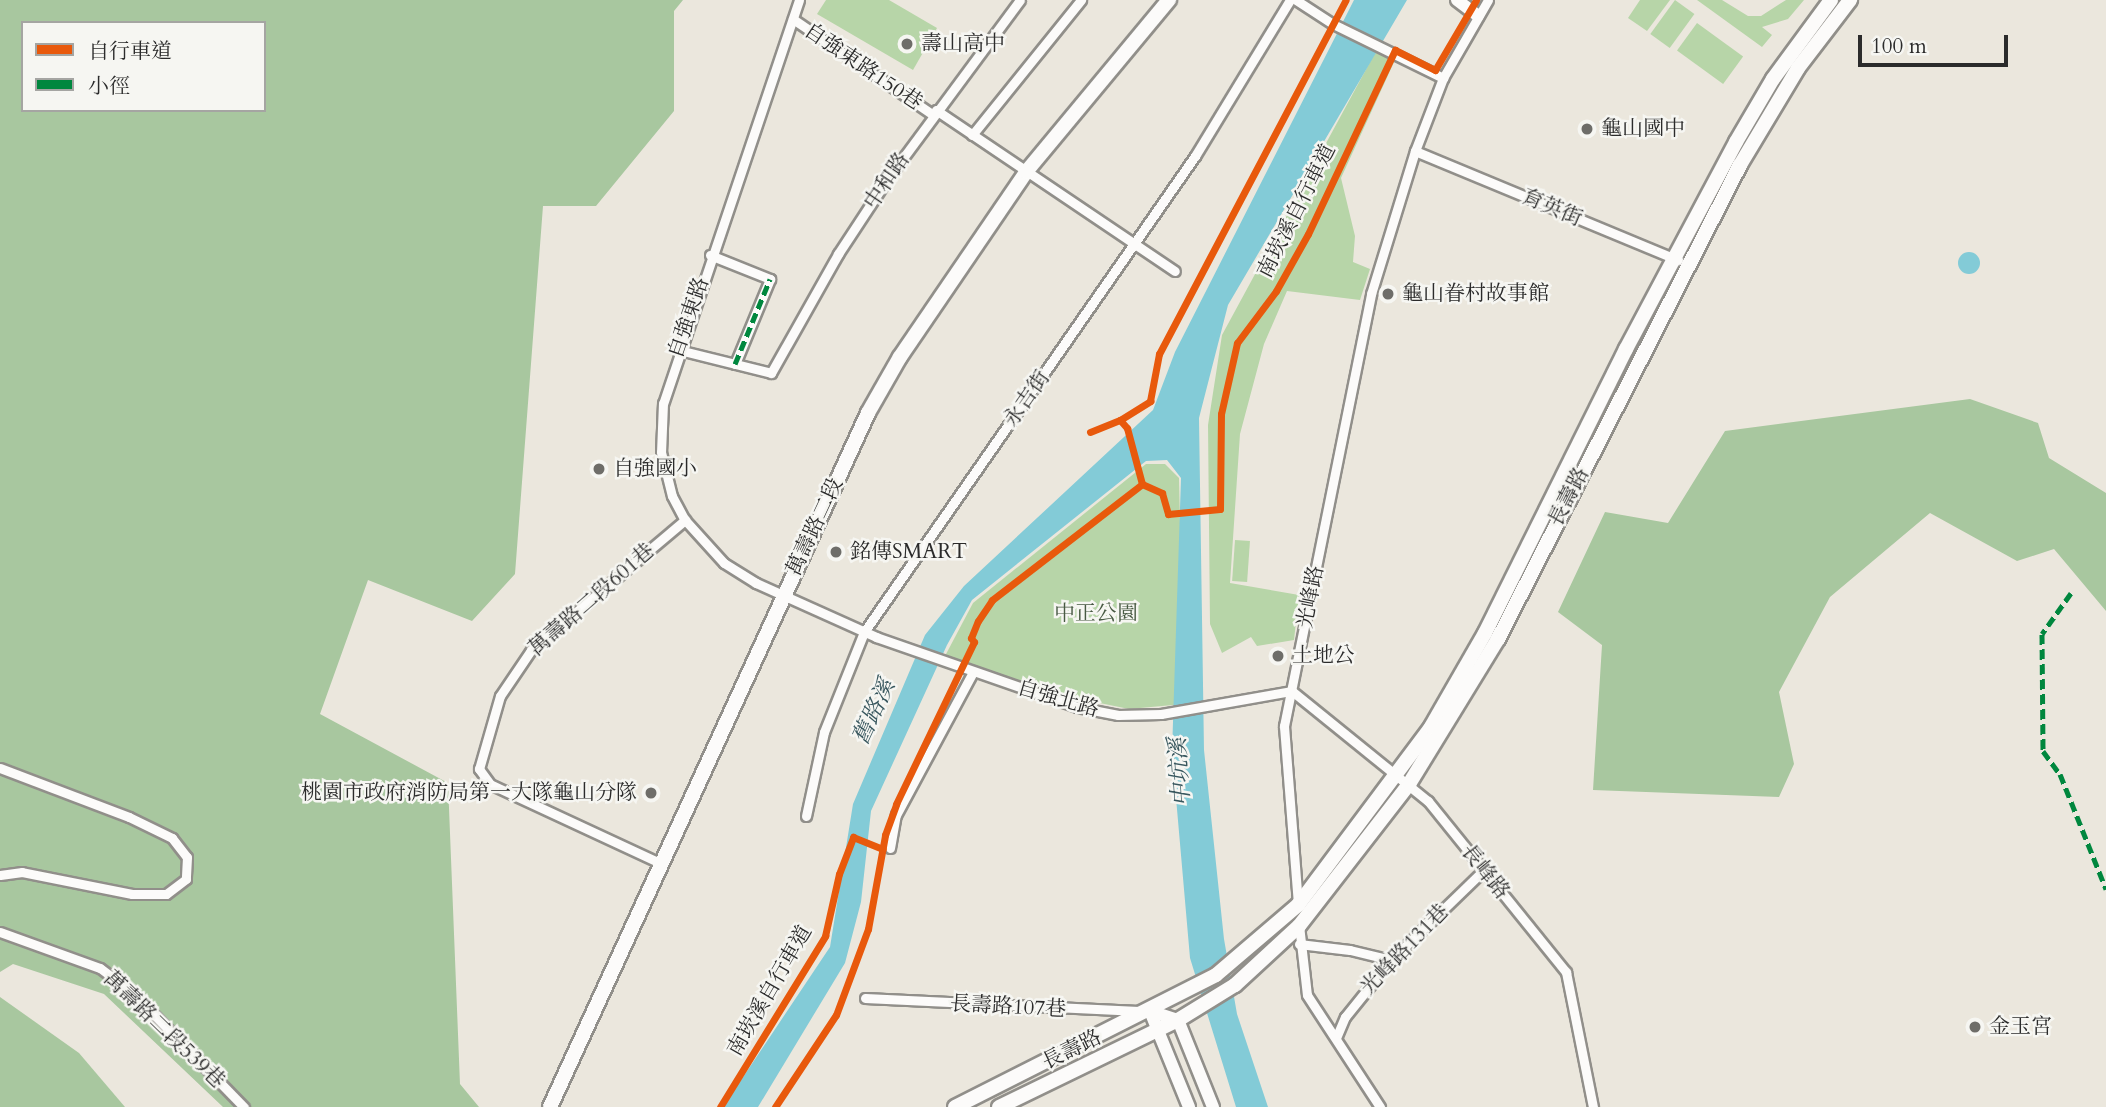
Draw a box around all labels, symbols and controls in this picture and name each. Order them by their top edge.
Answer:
street label: 自強東路150巷 [799,18,927,116]
legend [21,21,266,112]
scale bar [1861,21,2011,65]
place label: 壽山高中 [921,31,1005,57]
text: 100 m [1871,32,1927,61]
marker: 壽山高中 [899,36,915,52]
text: 自行車道 [88,37,172,66]
text: 小徑 [88,72,130,101]
place label: 龜山國中 [1601,116,1685,142]
marker: 龜山國中 [1579,121,1595,137]
street label: 南崁溪自行車道 [1252,140,1342,282]
street label: 中和路 [859,148,915,214]
street label: 育英街 [1518,184,1586,232]
street label: 自強東路 [663,274,715,362]
place label: 龜山眷村故事館 [1402,281,1549,307]
marker: 龜山眷村故事館 [1380,286,1396,302]
street label: 永吉街 [999,366,1055,432]
place label: 自強國小 [613,456,697,482]
marker: 自強國小 [591,461,607,477]
street label: 長壽路 [1543,463,1595,531]
street label: 萬壽路二段 [781,474,849,580]
street label: 萬壽路二段601巷 [524,539,660,661]
place label: 銘傳SMART [850,539,967,565]
marker: 銘傳SMART [828,544,844,560]
street label: 光峰路 [1293,564,1329,630]
park label: 中正公園 [1054,601,1138,627]
place label: 土地公 [1292,643,1355,669]
marker: 土地公 [1270,648,1286,664]
water label: 舊路溪 [847,675,901,749]
street label: 自強北路 [1014,675,1102,723]
water label: 中坑溪 [1164,737,1196,807]
place label: 桃園市政府消防局第一大隊龜山分隊 [301,780,637,806]
marker: 桃園市政府消防局第一大隊龜山分隊 [643,785,659,801]
street label: 長峰路 [1455,840,1515,904]
street label: 光峰路131巷 [1356,899,1454,1001]
street label: 南崁溪自行車道 [722,921,818,1061]
street label: 萬壽路二段539巷 [98,966,230,1094]
street label: 長壽路107巷 [949,991,1067,1023]
place label: 金玉宮 [1989,1014,2052,1040]
marker: 金玉宮 [1967,1019,1983,1035]
street label: 長壽路 [1038,1025,1106,1075]

